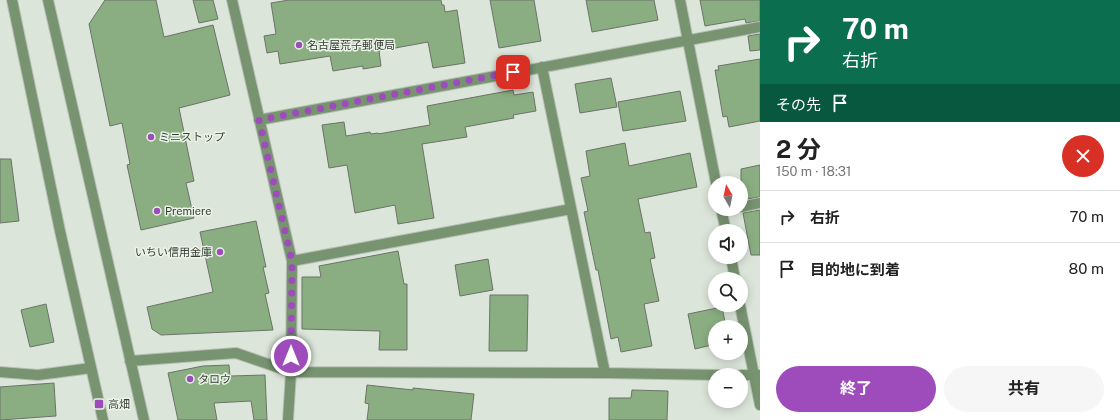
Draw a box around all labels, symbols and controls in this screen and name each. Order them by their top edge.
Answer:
text: 70 m [842,12,909,45]
icon: right [776,16,828,68]
place label: 名古屋荒子郵便局 [307,39,395,51]
marker: 名古屋荒子郵便局 [294,40,304,50]
text: 右折 [842,50,878,71]
pin [496,55,530,89]
icon: arrive [502,61,524,83]
icon: arrive [829,92,851,114]
text: その先 [776,96,821,113]
place label: ミニストップ [159,131,225,143]
marker: ミニストップ [146,132,156,142]
text: 2 分 [776,135,821,163]
button: close [1062,135,1104,177]
text: 150 m · 18:31 [776,164,851,179]
north arrow [708,176,748,216]
map controls [708,176,748,408]
place label: Premiere [165,205,211,217]
marker: Premiere [152,206,162,216]
icon: right [776,206,798,228]
text: 70 m [1069,208,1104,225]
text: 右折 [810,209,840,226]
button: sound [708,224,748,264]
place label: いちい信用金庫 [135,246,212,258]
marker: いちい信用金庫 [215,247,225,257]
icon: arrive [776,258,798,280]
text: 80 m [1069,260,1104,277]
text: 目的地に到着 [810,261,900,278]
button: search [708,272,748,312]
button: + [708,320,748,360]
position arrow [270,335,312,377]
button: 終了 [776,366,936,412]
button: 共有 [944,366,1104,412]
button: − [708,368,748,408]
place label: タロウ [198,373,231,385]
marker: タロウ [185,374,195,384]
marker: 高畑 [93,398,105,410]
place label: 高畑 [108,398,130,410]

